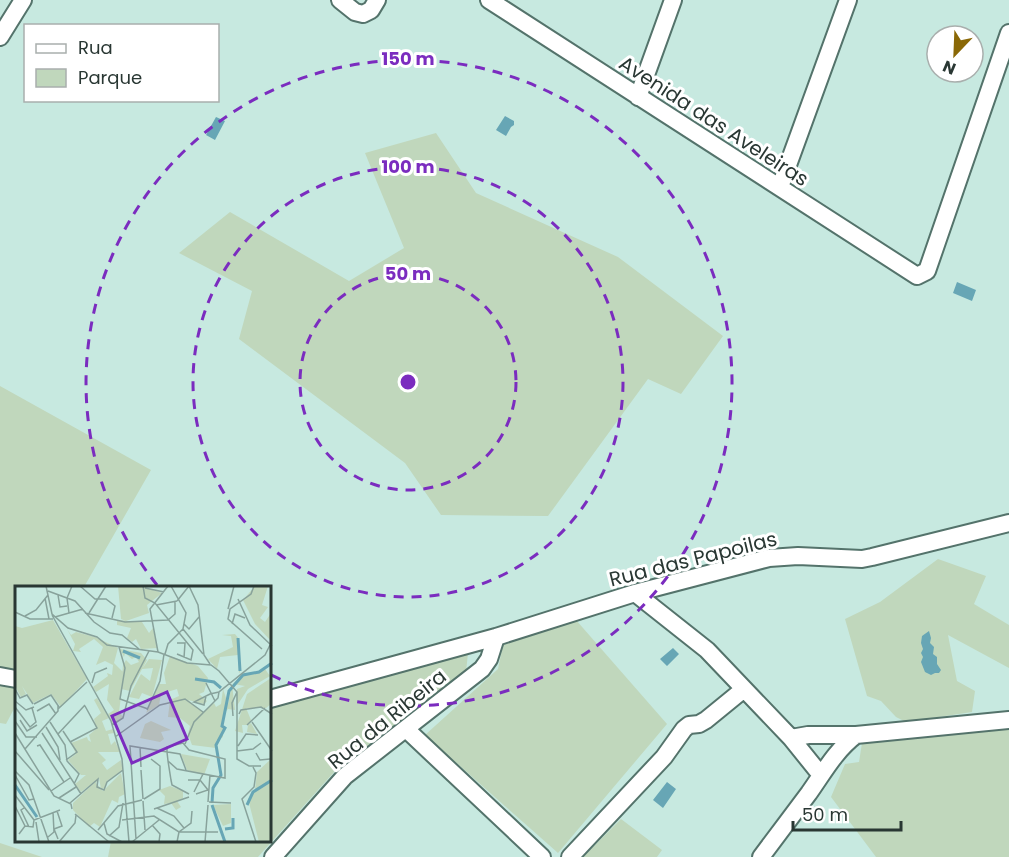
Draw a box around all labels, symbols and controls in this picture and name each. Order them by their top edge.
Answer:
legend [24,24,219,102]
north arrow [925,24,985,84]
text: Rua [78,35,113,60]
text: 150 m [381,46,435,71]
street label: Avenida das Aveleiras [614,49,814,193]
text: N [939,54,959,80]
text: Parque [78,65,142,90]
text: 100 m [381,154,435,179]
text: 50 m [385,261,431,286]
centre of rings [398,372,418,392]
street label: Rua das Papoilas [606,525,780,593]
inset map [15,586,272,842]
street label: Rua da Ribeira [322,662,452,776]
scale bar [793,794,901,832]
text: 50 m [802,802,848,827]

